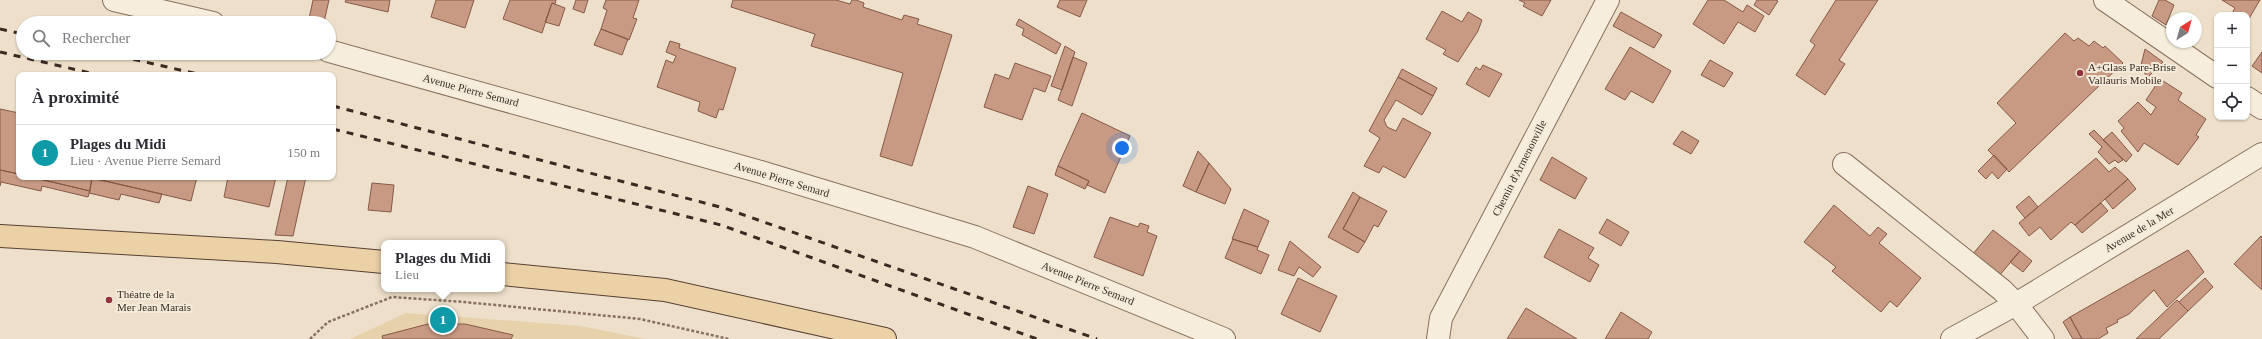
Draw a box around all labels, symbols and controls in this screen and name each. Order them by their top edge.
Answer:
north arrow [2166,12,2202,48]
map controls [2214,12,2250,120]
button: + [2214,12,2250,48]
search box [16,16,336,60]
icon: search [30,27,52,49]
text: Rechercher [62,30,130,46]
button: − [2214,48,2250,84]
place label: A+Glass Pare-Brise Vallauris Mobile [2088,61,2176,86]
marker: A+Glass Pare-Brise Vallauris Mobile [2075,68,2085,78]
street label: Avenue Pierre Semard [422,71,521,109]
button: locate [2214,84,2250,120]
text: À proximité [32,88,119,107]
street label: Chemin d'Armenonville [1490,118,1548,218]
text: Plages du Midi [70,136,166,152]
your location [1112,138,1132,158]
text: 1 [42,145,48,160]
text: 150 m [287,145,320,160]
text: Lieu · Avenue Pierre Semard [70,153,221,168]
street label: Avenue Pierre Semard [733,159,831,199]
street label: Avenue de la Mer [2102,204,2176,254]
popup [381,240,505,292]
text: Plages du Midi [395,250,491,266]
street label: Avenue Pierre Semard [1040,259,1136,307]
text: Lieu [395,267,419,282]
place label: Théatre de la Mer Jean Marais [117,288,191,313]
marker: Théatre de la Mer Jean Marais [104,295,114,305]
pin: 1 [430,305,456,335]

